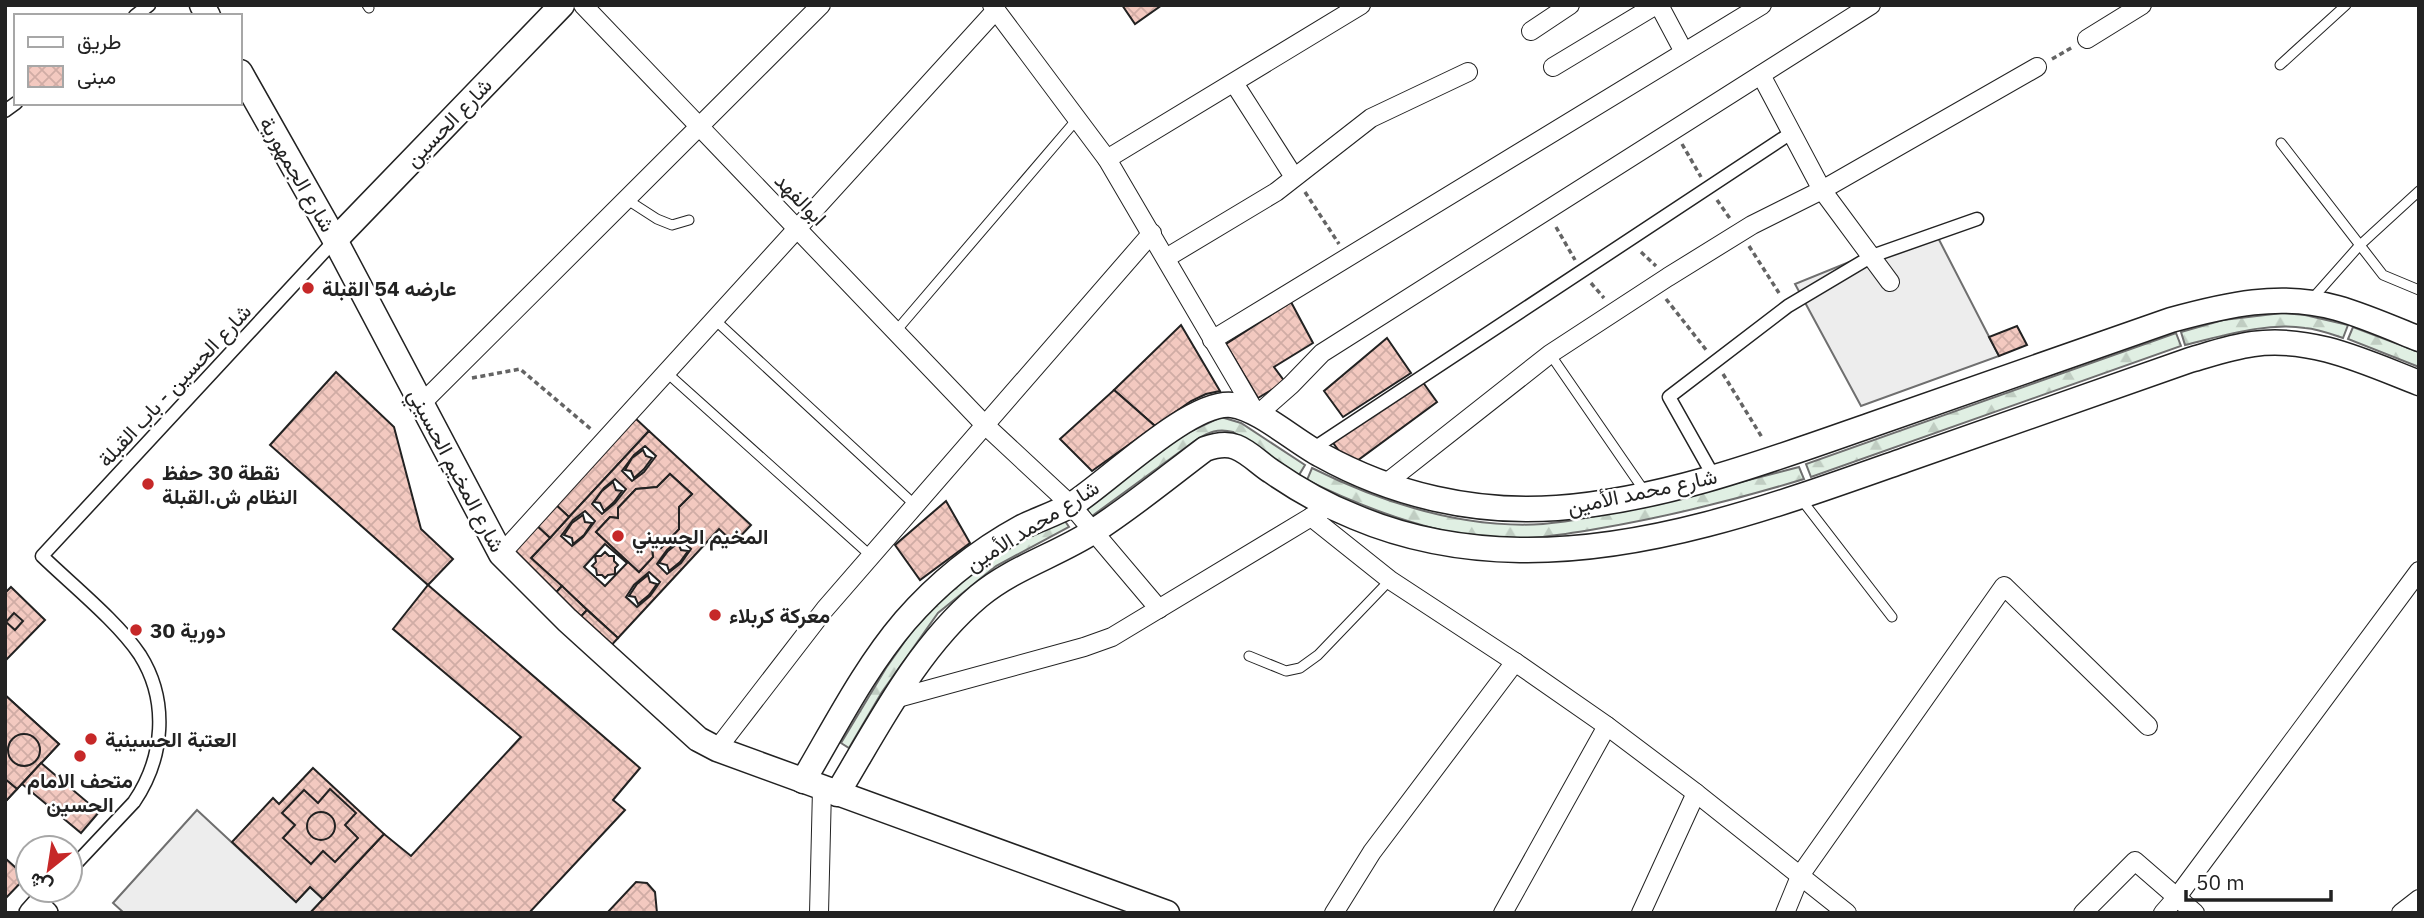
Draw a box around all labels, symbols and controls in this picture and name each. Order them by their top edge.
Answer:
legend [14,14,242,105]
text: طريق [77,27,122,55]
text: مبنى [77,62,116,90]
street label: شارع الحسين [398,71,498,173]
street label: شارع الجمهورية [253,111,342,237]
street label: ابوالفهد [769,166,833,232]
place label: عارضه 54 القبلة [322,274,456,302]
marker: عارضه 54 القبلة [300,280,316,296]
street label: شارع الحسين - باب القبلة [91,298,258,473]
street label: شارع المخيم الحسيني [398,383,512,559]
place label: نقطة 30 حفظ النظام ش.القبلة [162,458,298,511]
street label: شارع محمد الأمين [1565,461,1720,522]
street label: شارع محمد الأمين [960,473,1105,578]
marker: نقطة 30 حفظ النظام ش.القبلة [140,476,156,492]
place label: المخيم الحسيني [632,522,769,554]
marker: المخيم الحسيني [610,528,626,544]
place label: معركة كربلاء [729,601,830,629]
marker: معركة كربلاء [707,607,723,623]
place label: دورية 30 [150,616,226,644]
marker: دورية 30 [128,622,144,638]
place label: العتبة الحسينية [105,725,237,753]
marker: العتبة الحسينية [83,731,99,747]
marker: متحف الامام الحسين [72,748,88,764]
place label: متحف الامام الحسين [27,766,133,818]
north arrow [14,834,84,904]
scale bar [2186,858,2331,902]
text: ش [24,868,56,900]
text: 50 m [2196,868,2245,896]

